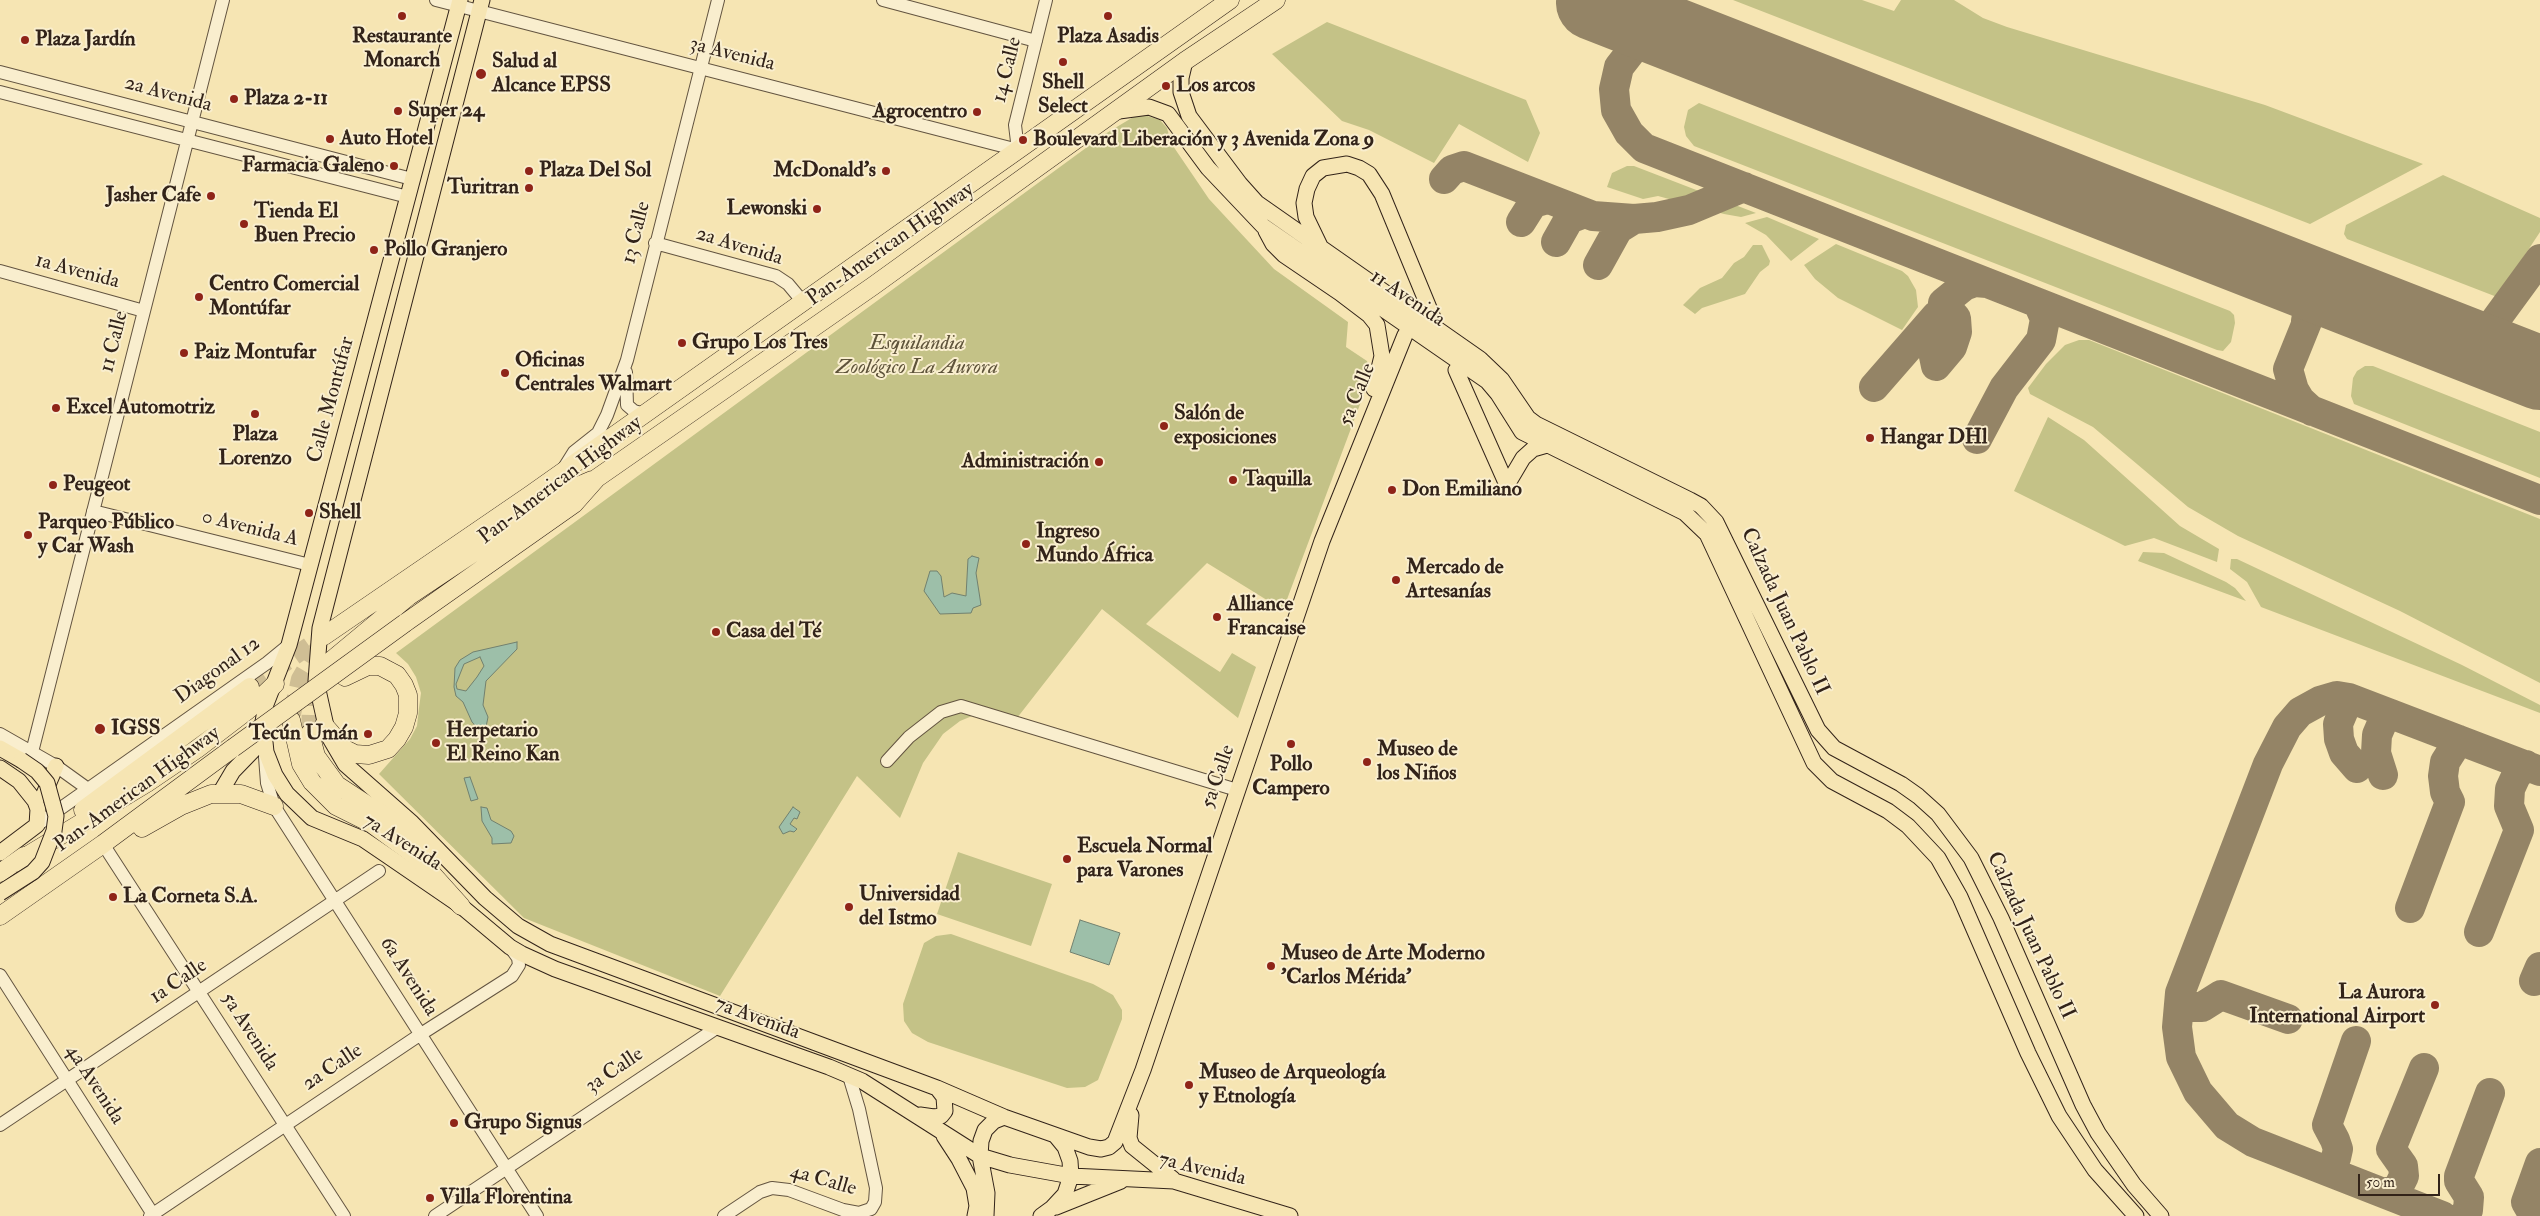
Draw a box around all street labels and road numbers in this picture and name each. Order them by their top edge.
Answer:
street label: 3a Avenida [687,32,777,78]
street label: 14 Calle [988,35,1028,105]
street label: 2a Avenida [122,71,214,119]
street label: Pan-American Highway [802,178,980,312]
street label: 13 Calle [617,199,657,267]
street label: 2a Avenida [693,222,785,272]
street label: 1a Avenida [32,249,122,295]
street label: 11 Avenida [1365,265,1449,333]
street label: 11 Calle [95,308,135,376]
street label: Calle Montúfar [303,334,361,466]
street label: 5a Calle [1334,360,1382,430]
street label: Pan-American Highway [474,411,648,551]
street label: 0 Avenida A [199,505,301,553]
street label: Calzada Juan Pablo II [1734,524,1834,700]
street label: Diagonal 12 [170,632,266,710]
street label: Pan-American Highway [50,721,226,859]
street label: 5a Calle [1196,742,1242,812]
street label: 7a Avenida [358,809,446,877]
street label: Calzada Juan Pablo II [1980,848,2080,1024]
street label: 6a Avenida [373,933,443,1021]
street label: 1a Calle [145,954,213,1010]
street label: 5a Avenida [214,988,284,1076]
street label: 7a Avenida [711,992,803,1046]
street label: 2a Calle [298,1039,368,1097]
street label: 4a Avenida [59,1040,129,1130]
street label: 3a Calle [581,1043,649,1099]
street label: 7a Avenida [1156,1148,1248,1192]
street label: 4a Calle [787,1160,859,1202]

